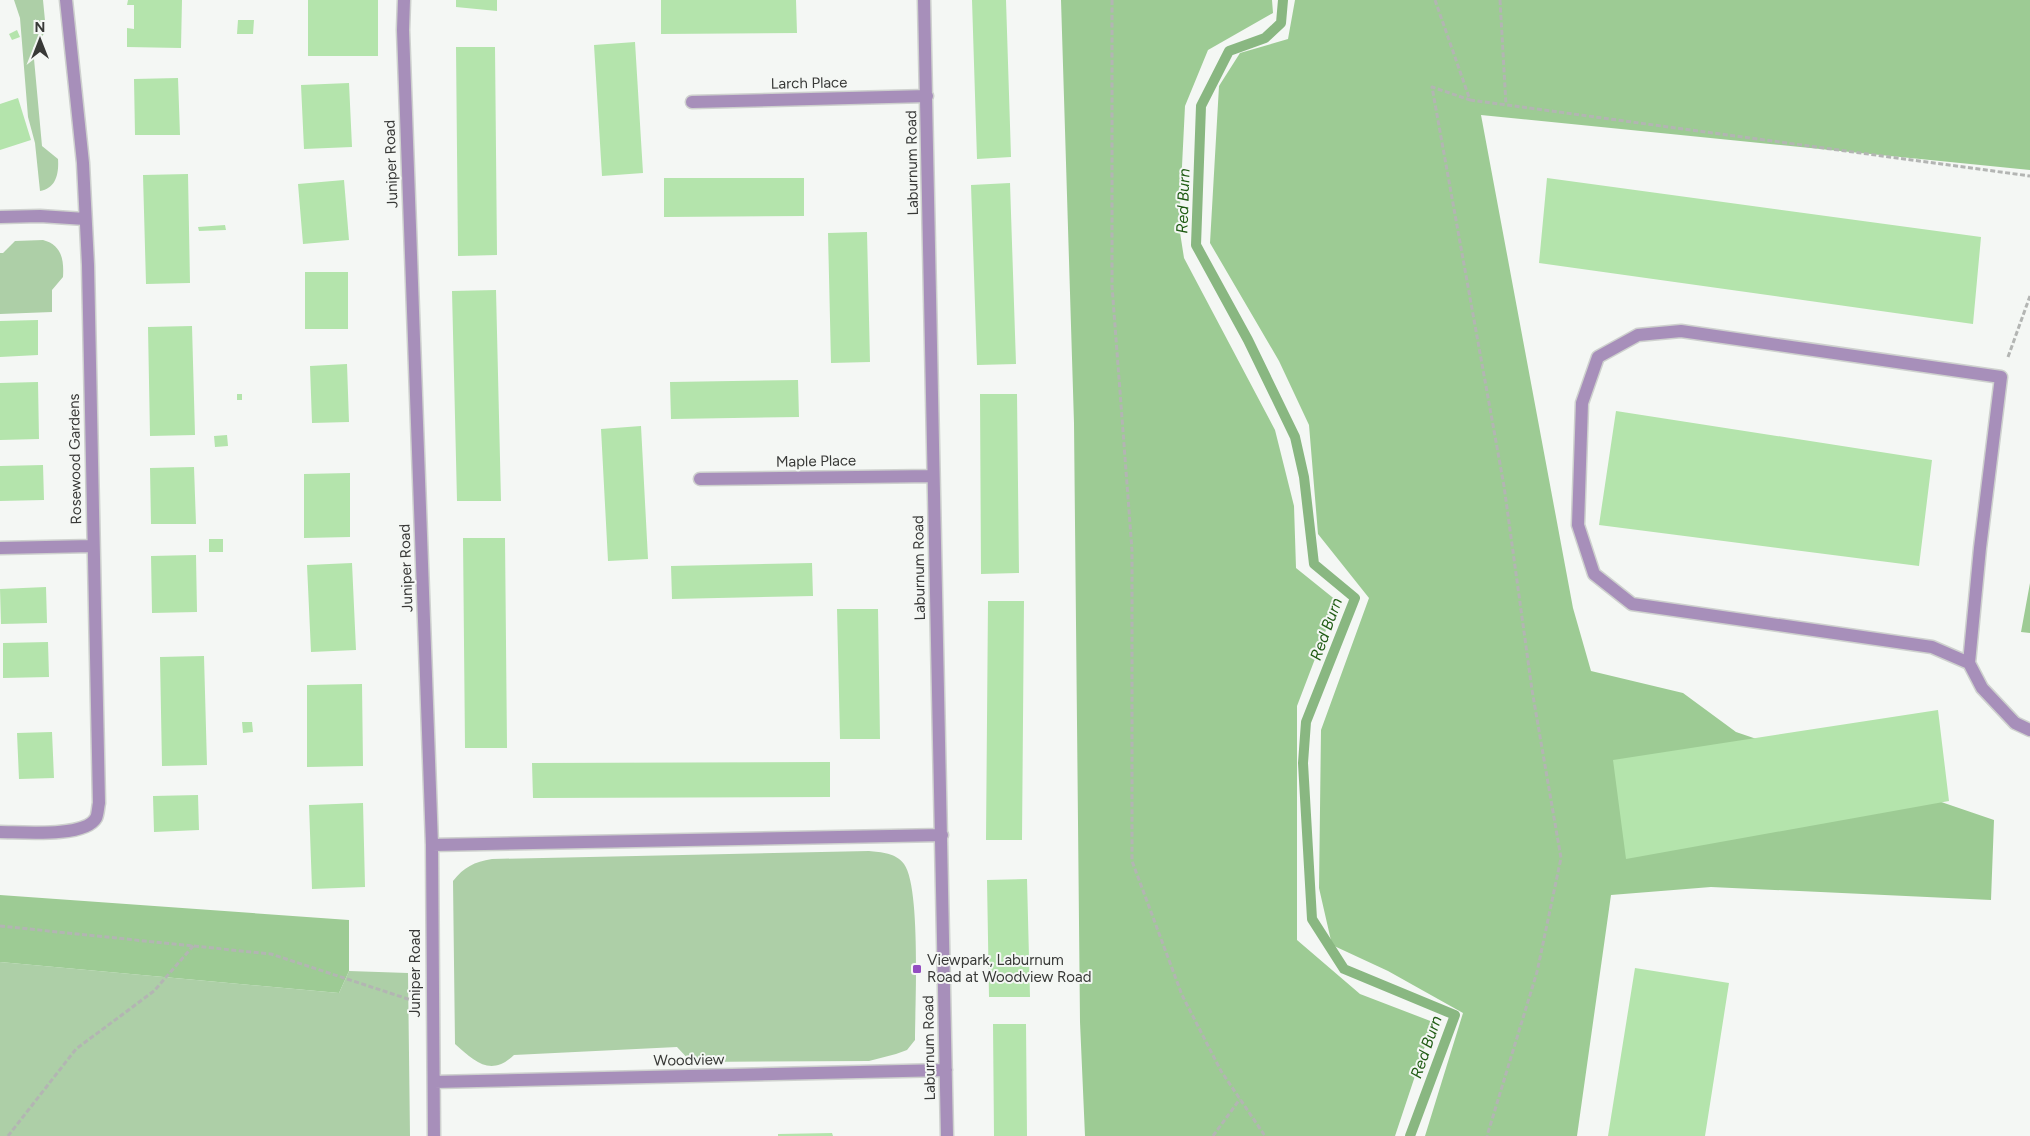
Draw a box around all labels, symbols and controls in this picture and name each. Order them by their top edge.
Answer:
north arrow [15,15,65,65]
text: N [35,19,45,36]
street label: Larch Place [771,73,847,93]
street label: Laburnum Road [902,110,922,216]
street label: Juniper Road [380,120,402,208]
water label: Red Burn [1172,168,1194,234]
street label: Rosewood Gardens [65,393,85,525]
street label: Maple Place [776,451,856,471]
street label: Laburnum Road [909,515,929,621]
street label: Juniper Road [395,524,417,612]
water label: Red Burn [1306,595,1346,663]
street label: Juniper Road [406,929,424,1017]
place label: Viewpark, Laburnum Road at Woodview Road [927,951,1092,986]
marker: Viewpark, Laburnum Road at Woodview Road [911,963,923,975]
street label: Laburnum Road [919,995,939,1101]
water label: Red Burn [1406,1013,1446,1081]
street label: Woodview [653,1050,725,1070]

